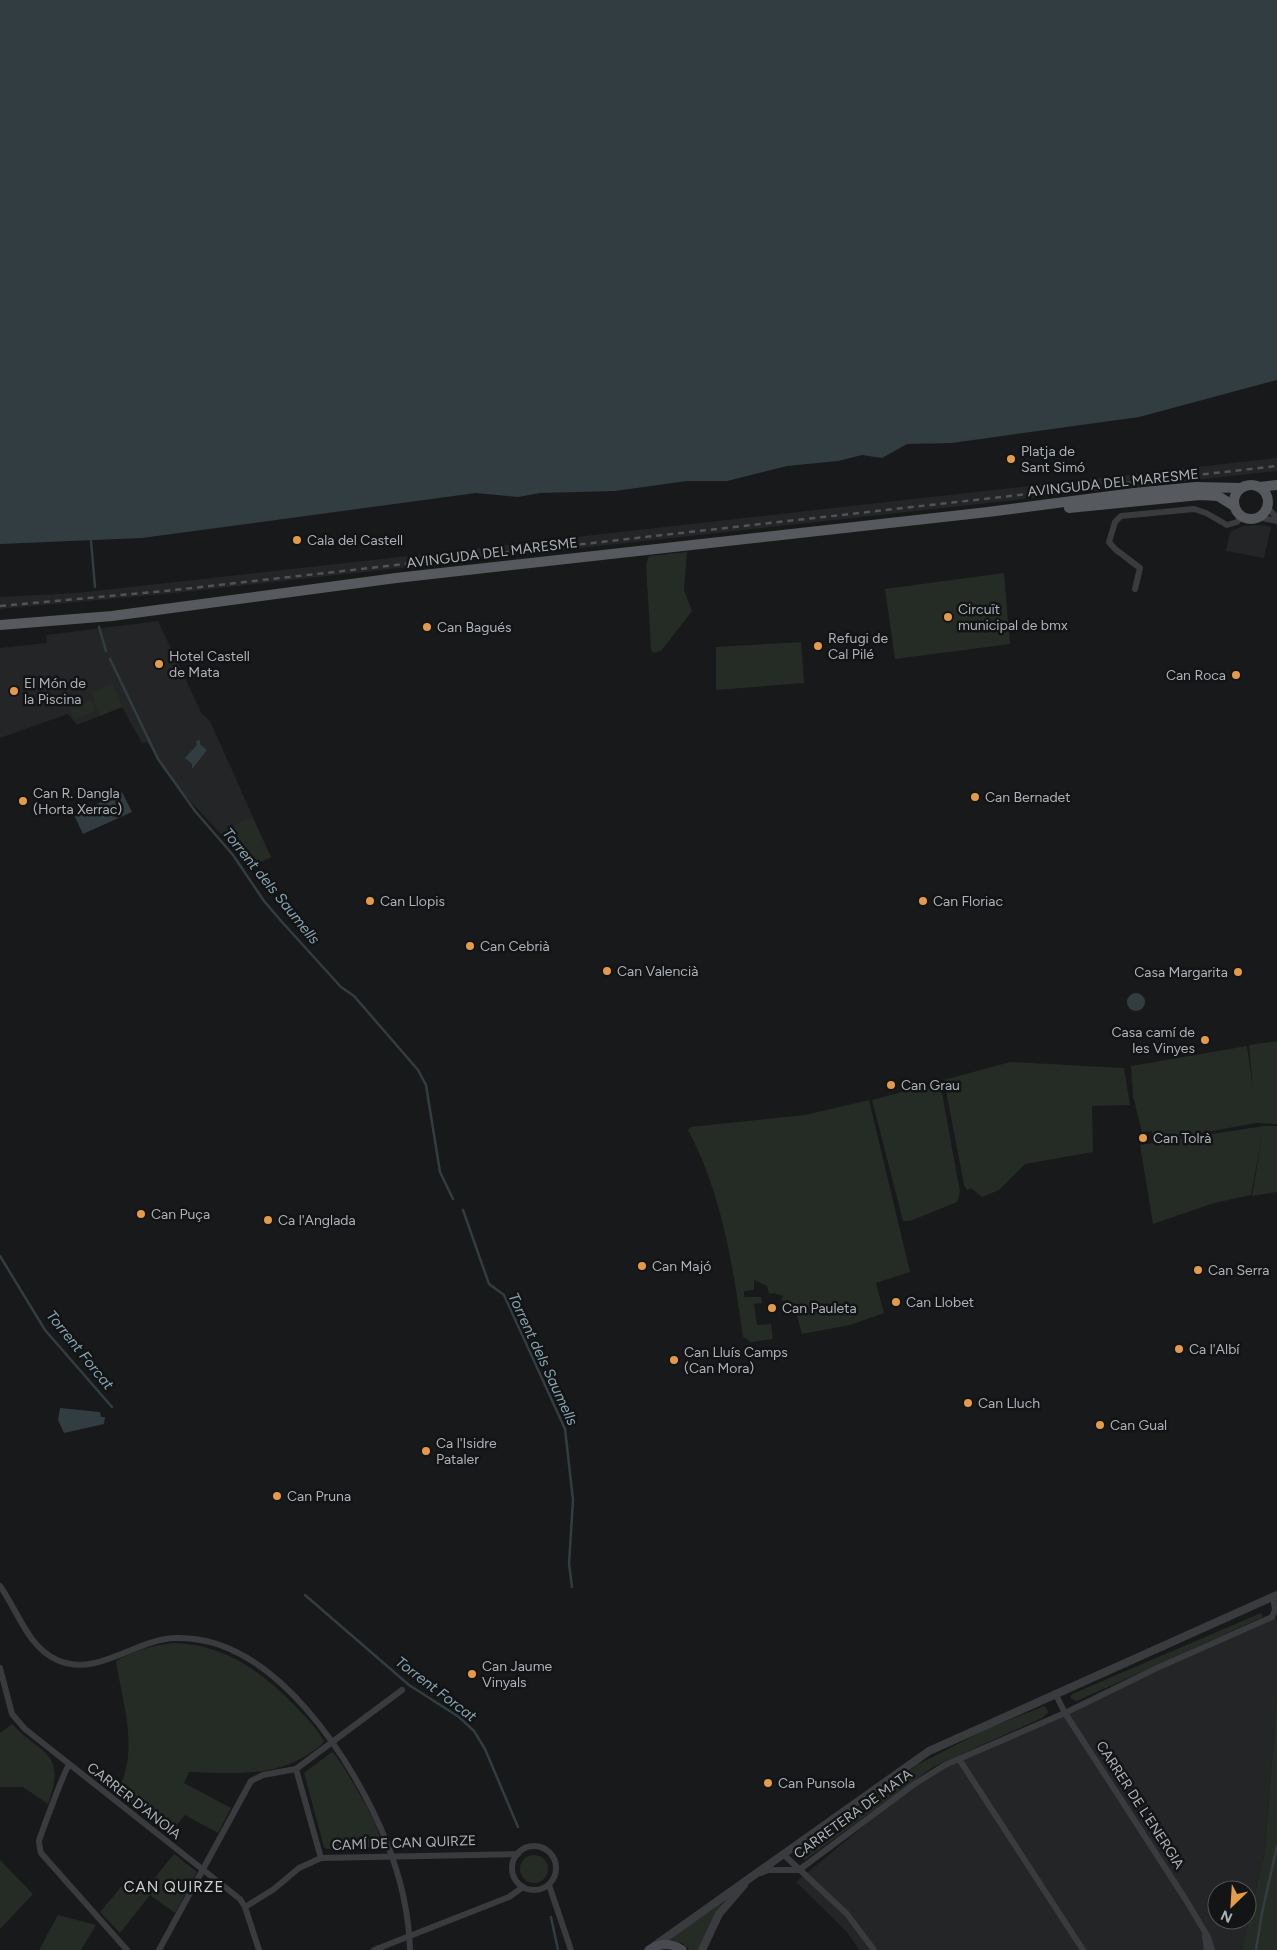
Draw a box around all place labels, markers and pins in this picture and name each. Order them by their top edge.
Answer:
place label: Platja de Sant Simó [1021,443,1085,476]
marker: Platja de Sant Simó [1005,453,1017,465]
place label: Cala del Castell [307,532,403,549]
marker: Cala del Castell [291,534,303,546]
place label: Circuït municipal de bmx [958,601,1068,634]
marker: Circuït municipal de bmx [942,611,954,623]
place label: Can Bagués [437,619,511,636]
marker: Can Bagués [421,621,433,633]
place label: Refugi de Cal Pilé [828,630,889,663]
marker: Refugi de Cal Pilé [812,640,824,652]
place label: Hotel Castell de Mata [169,648,250,681]
marker: Hotel Castell de Mata [153,658,165,670]
place label: Can Roca [1166,667,1226,684]
marker: Can Roca [1230,669,1242,681]
place label: El Món de la Piscina [24,675,86,708]
marker: El Món de la Piscina [8,685,20,697]
place label: Can R. Dangla (Horta Xerrac) [33,785,122,818]
place label: Can Bernadet [985,789,1071,806]
marker: Can Bernadet [969,791,981,803]
marker: Can R. Dangla (Horta Xerrac) [17,795,29,807]
place label: Can Llopis [380,893,445,910]
place label: Can Floriac [933,893,1003,910]
marker: Can Llopis [364,895,376,907]
marker: Can Floriac [917,895,929,907]
place label: Can Cebrià [480,938,550,955]
marker: Can Cebrià [464,940,476,952]
place label: Can Valencià [617,963,698,980]
place label: Casa Margarita [1134,964,1228,981]
marker: Can Valencià [601,965,613,977]
marker: Casa Margarita [1232,966,1244,978]
place label: Casa camí de les Vinyes [1111,1024,1195,1057]
marker: Casa camí de les Vinyes [1199,1034,1211,1046]
place label: Can Grau [901,1077,960,1094]
marker: Can Grau [885,1079,897,1091]
place label: Can Tolrà [1153,1130,1211,1147]
marker: Can Tolrà [1137,1132,1149,1144]
place label: Can Puça [151,1206,210,1223]
marker: Can Puça [135,1208,147,1220]
place label: Ca l'Anglada [278,1212,356,1229]
marker: Ca l'Anglada [262,1214,274,1226]
place label: Can Majó [652,1258,711,1275]
marker: Can Majó [636,1260,648,1272]
place label: Can Serra [1208,1262,1269,1279]
marker: Can Serra [1192,1264,1204,1276]
place label: Can Llobet [906,1294,974,1311]
marker: Can Llobet [890,1296,902,1308]
place label: Can Pauleta [782,1300,857,1317]
marker: Can Pauleta [766,1302,778,1314]
place label: Ca l'Albí [1189,1341,1240,1358]
marker: Ca l'Albí [1173,1343,1185,1355]
place label: Can Lluís Camps (Can Mora) [684,1344,788,1377]
marker: Can Lluís Camps (Can Mora) [668,1354,680,1366]
place label: Can Lluch [978,1395,1040,1412]
marker: Can Lluch [962,1397,974,1409]
place label: Can Gual [1110,1417,1167,1434]
marker: Can Gual [1094,1419,1106,1431]
place label: Ca l'Isidre Pataler [436,1435,497,1468]
marker: Ca l'Isidre Pataler [420,1445,432,1457]
place label: Can Pruna [287,1488,351,1505]
marker: Can Pruna [271,1490,283,1502]
place label: Can Jaume Vinyals [482,1658,553,1691]
marker: Can Jaume Vinyals [466,1668,478,1680]
place label: Can Punsola [778,1775,855,1792]
marker: Can Punsola [762,1777,774,1789]

